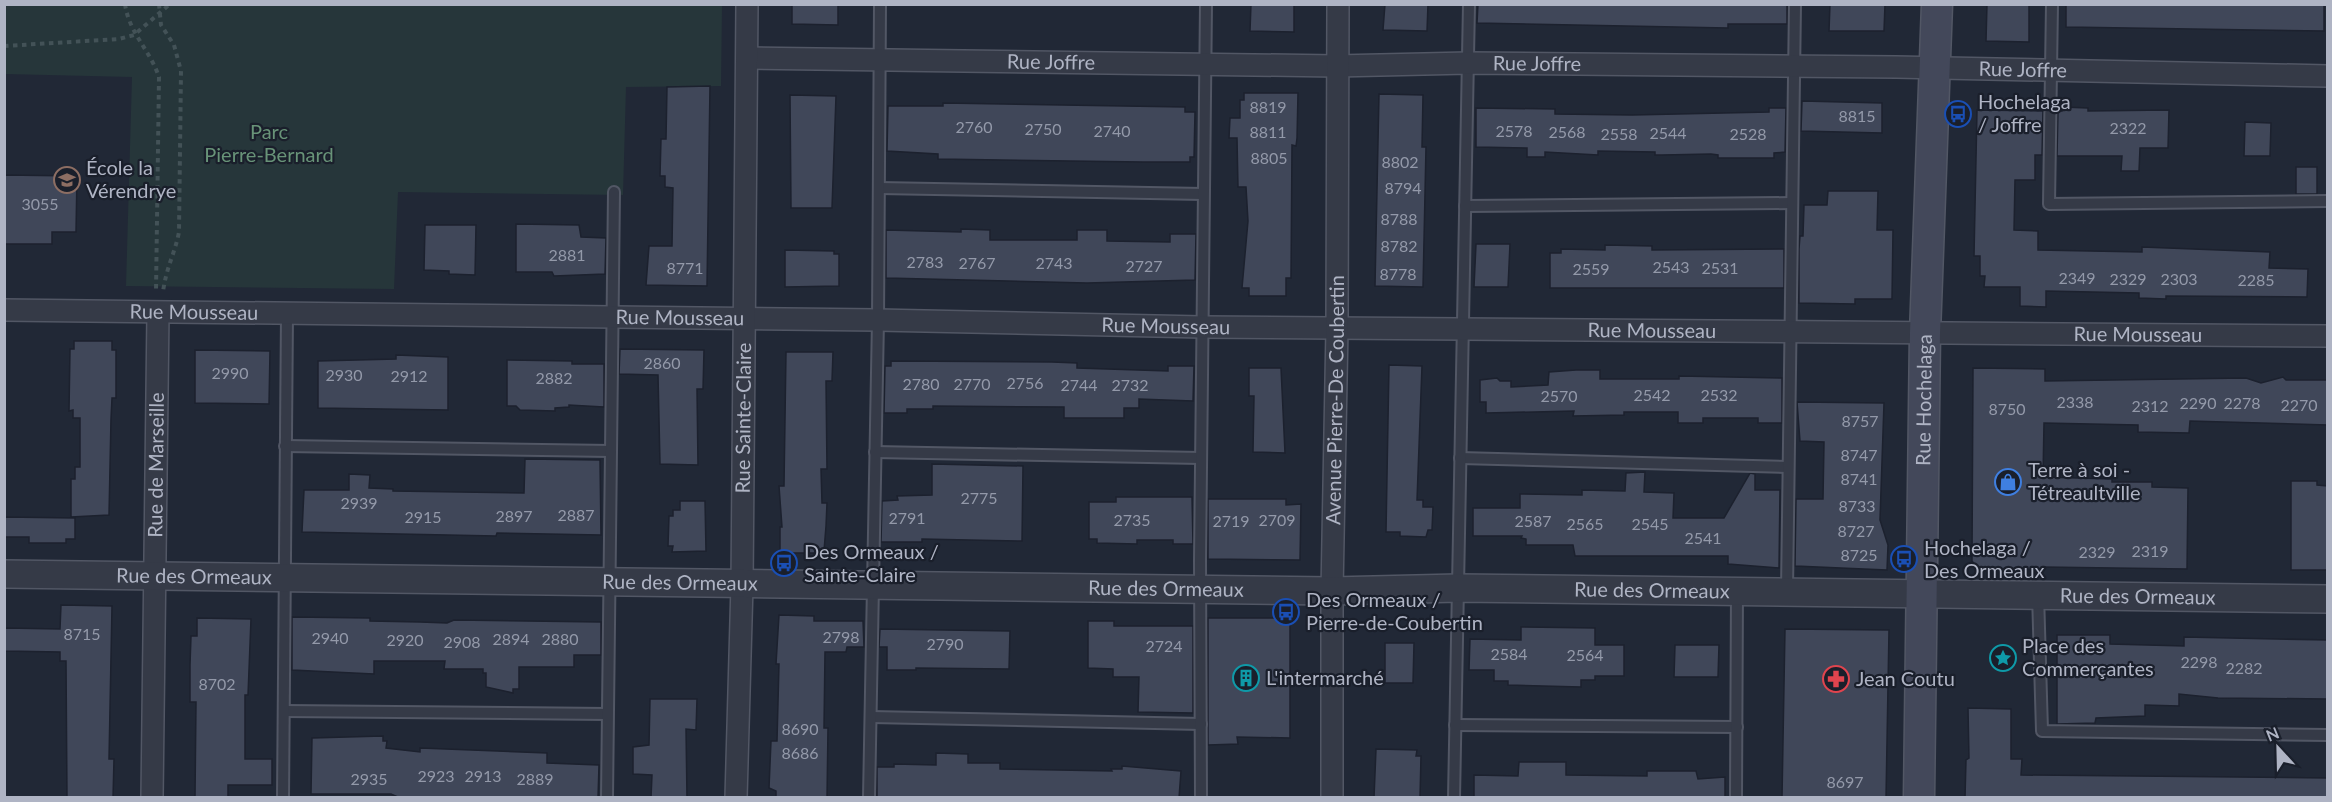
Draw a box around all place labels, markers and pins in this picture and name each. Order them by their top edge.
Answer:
place label: Hochelaga / Joffre [1978,89,2071,136]
bus stop icon: Hochelaga / Joffre [1943,99,1973,129]
place label: École la Vérendrye [86,155,176,202]
school or university icon: École la Vérendrye [52,165,82,195]
place label: Terre à soi - Tétreaultville [2028,457,2141,504]
shop icon: Terre à soi - Tétreaultville [1993,467,2023,497]
place label: Hochelaga / Des Ormeaux [1924,535,2045,582]
place label: Des Ormeaux / Sainte-Claire [804,539,939,586]
bus stop icon: Hochelaga / Des Ormeaux [1889,544,1919,574]
bus stop icon: Des Ormeaux / Sainte-Claire [769,548,799,578]
place label: Des Ormeaux / Pierre-de-Coubertin [1306,587,1483,634]
bus stop icon: Des Ormeaux / Pierre-de-Coubertin [1271,597,1301,627]
place label: Place des Commerçantes [2022,633,2154,680]
place icon: Place des Commerçantes [1988,643,2018,673]
building icon: L'intermarché [1231,663,1261,693]
pharmacy icon: Jean Coutu [1821,664,1851,694]
place label: L'intermarché [1266,665,1384,689]
place label: Jean Coutu [1856,666,1955,690]

